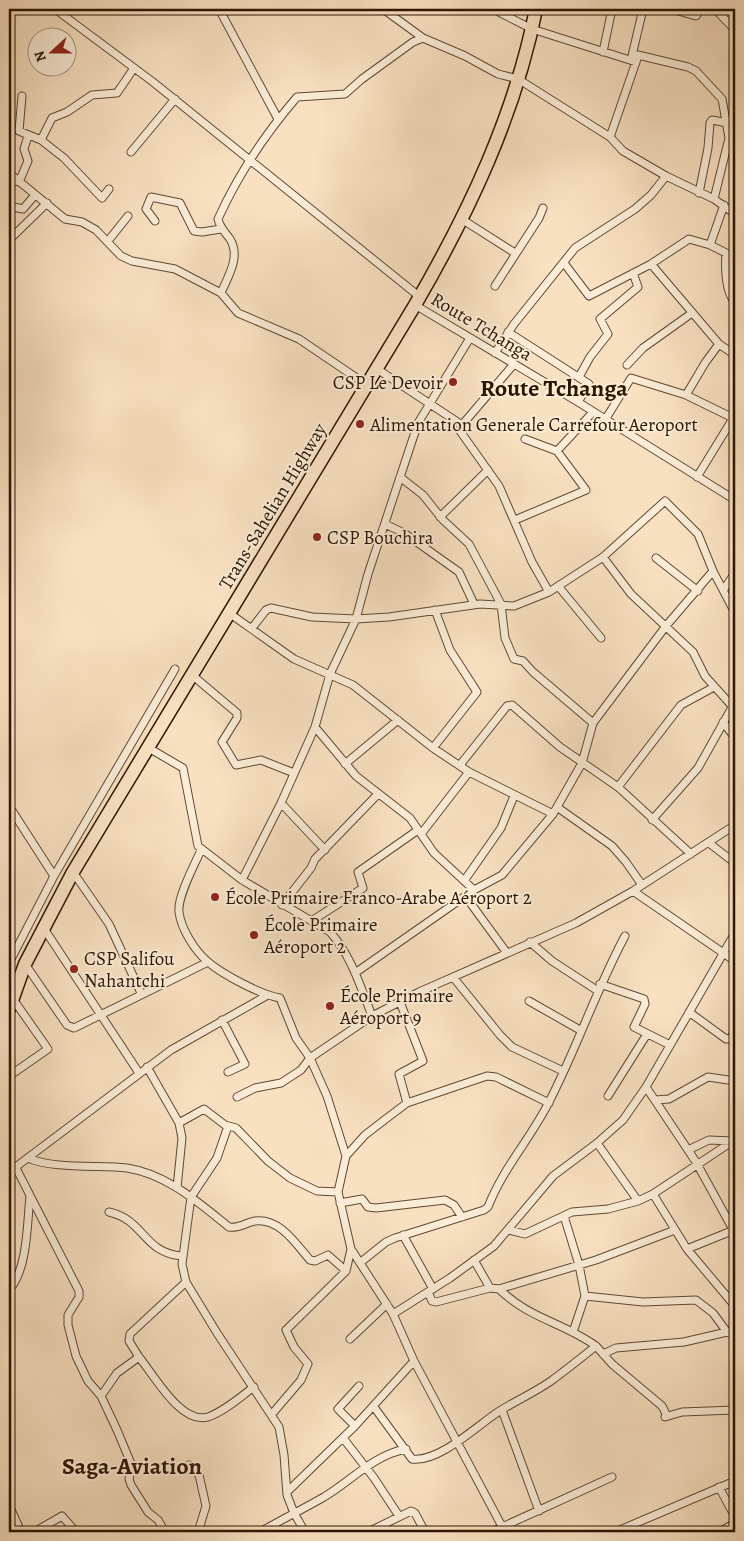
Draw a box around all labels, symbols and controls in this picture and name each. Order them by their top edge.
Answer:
north arrow [28,28,78,78]
text: N [30,48,51,65]
street label: Route Tchanga [426,286,537,367]
place label: CSP Le Devoir [333,370,443,396]
district label: Route Tchanga [480,372,628,404]
marker: CSP Le Devoir [447,376,459,388]
place label: Alimentation Generale Carrefour Aeroport [369,412,698,438]
street label: Trans-Sahelian Highway [213,418,333,595]
marker: Alimentation Generale Carrefour Aeroport [354,418,366,430]
place label: CSP Bouchira [327,525,434,551]
marker: CSP Bouchira [311,531,323,543]
place label: École Primaire Franco-Arabe Aéroport 2 [225,885,532,911]
marker: École Primaire Franco-Arabe Aéroport 2 [209,891,221,903]
place label: École Primaire Aéroport 2 [263,912,377,960]
marker: École Primaire Aéroport 2 [248,929,260,941]
place label: CSP Salifou Nahantchi [84,946,175,994]
marker: CSP Salifou Nahantchi [68,963,80,975]
place label: École Primaire Aéroport 9 [339,983,453,1031]
marker: École Primaire Aéroport 9 [324,1000,336,1012]
district label: Saga-Aviation [62,1450,203,1482]

